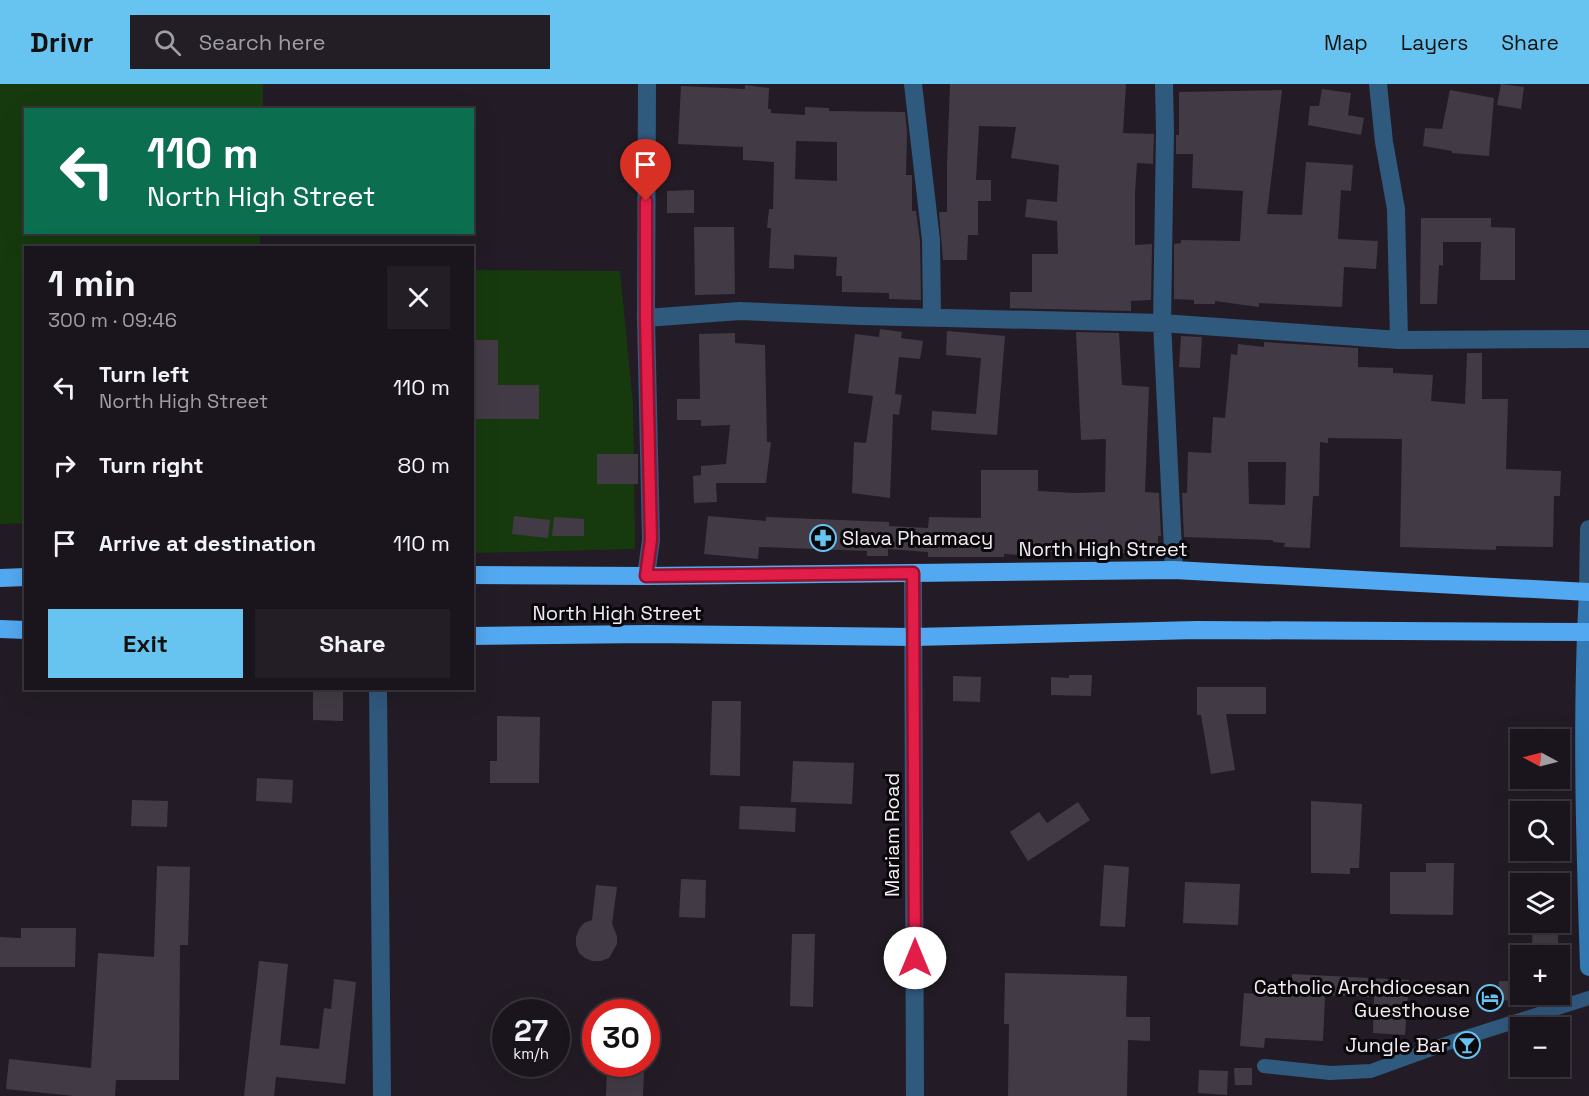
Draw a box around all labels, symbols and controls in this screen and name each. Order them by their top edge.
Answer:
search box [130,15,550,69]
text: Drivr [30,24,94,60]
icon: search [151,26,184,59]
text: Search here [199,28,325,56]
text: Map [1324,29,1368,56]
text: Layers [1401,29,1468,56]
text: Share [1501,29,1559,56]
text: 110 m [147,127,259,180]
icon: left [48,132,126,210]
pin [620,139,671,201]
icon: arrive [629,148,662,181]
text: North High Street [147,179,375,214]
text: 1 min [48,261,136,307]
button: close [387,266,450,329]
text: 300 m · 09:46 [48,307,177,333]
text: Turn left [99,360,189,388]
icon: left [48,371,81,404]
text: 110 m [393,373,450,401]
text: North High Street [99,388,268,414]
icon: right [48,449,81,482]
text: Turn right [99,451,204,479]
text: 80 m [398,451,450,479]
pharmacy icon: Slava Pharmacy [808,523,838,553]
place label: Slava Pharmacy [842,525,993,551]
icon: arrive [48,527,81,560]
text: Arrive at destination [99,529,316,557]
text: 110 m [393,529,450,557]
street label: North High Street [1018,536,1188,562]
street label: North High Street [532,600,702,626]
button: Exit [48,609,243,678]
button: Share [255,609,450,678]
north arrow [1510,729,1570,789]
map controls [1510,729,1570,1077]
street label: Mariam Road [879,773,905,897]
button: search [1510,801,1570,861]
button: layers [1510,873,1570,933]
position arrow [883,926,947,990]
button: + [1510,945,1570,1005]
place label: Catholic Archdiocesan Guesthouse [1254,974,1470,1023]
hotel icon: Catholic Archdiocesan Guesthouse [1475,983,1505,1013]
speed limit sign: 30 [582,999,660,1077]
text: 27 [514,1011,548,1050]
button: − [1510,1017,1570,1077]
bar icon: Jungle Bar [1452,1030,1482,1060]
place label: Jungle Bar [1345,1032,1448,1058]
text: km/h [513,1044,549,1063]

